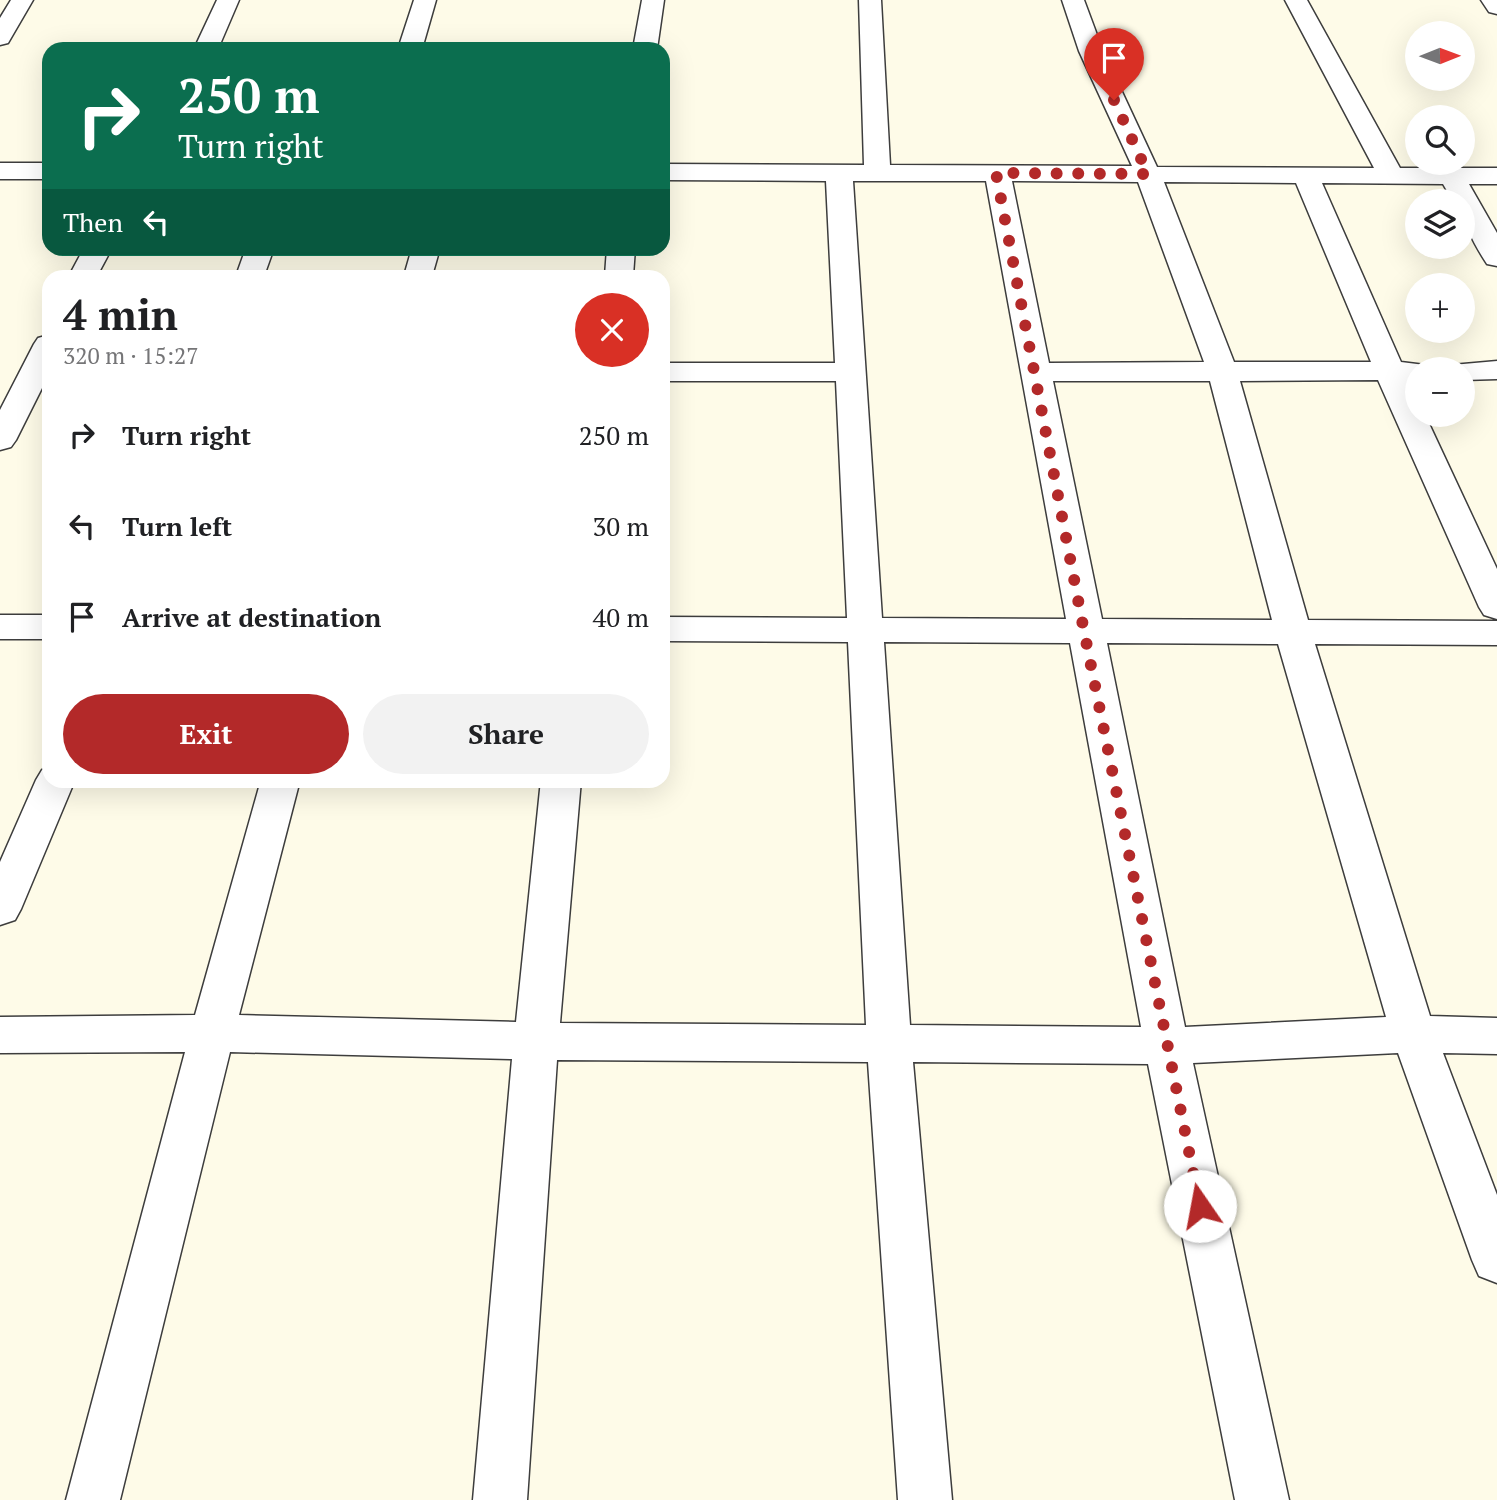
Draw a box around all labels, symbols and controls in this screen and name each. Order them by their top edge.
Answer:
north arrow [1405,21,1475,91]
map controls [1405,21,1475,427]
pin [1084,28,1144,100]
icon: arrive [1095,39,1133,77]
text: 250 m [178,62,320,127]
icon: right [63,70,154,161]
button: search [1405,105,1475,175]
text: Turn right [178,125,324,167]
button: layers [1405,189,1475,259]
icon: left [137,203,175,241]
text: Then [63,205,123,239]
button: + [1405,273,1475,343]
text: 4 min [63,286,178,342]
button: close [575,293,649,367]
text: 320 m · 15:27 [63,340,198,371]
button: − [1405,357,1475,427]
icon: right [63,416,101,454]
text: Turn right [122,418,251,452]
text: 250 m [579,418,649,452]
icon: left [63,507,101,545]
text: Turn left [122,509,232,543]
text: 30 m [593,509,649,543]
icon: arrive [63,598,101,636]
text: Arrive at destination [122,600,381,634]
text: 40 m [593,600,649,634]
button: Exit [63,694,349,774]
button: Share [363,694,649,774]
position arrow [1163,1169,1237,1243]

